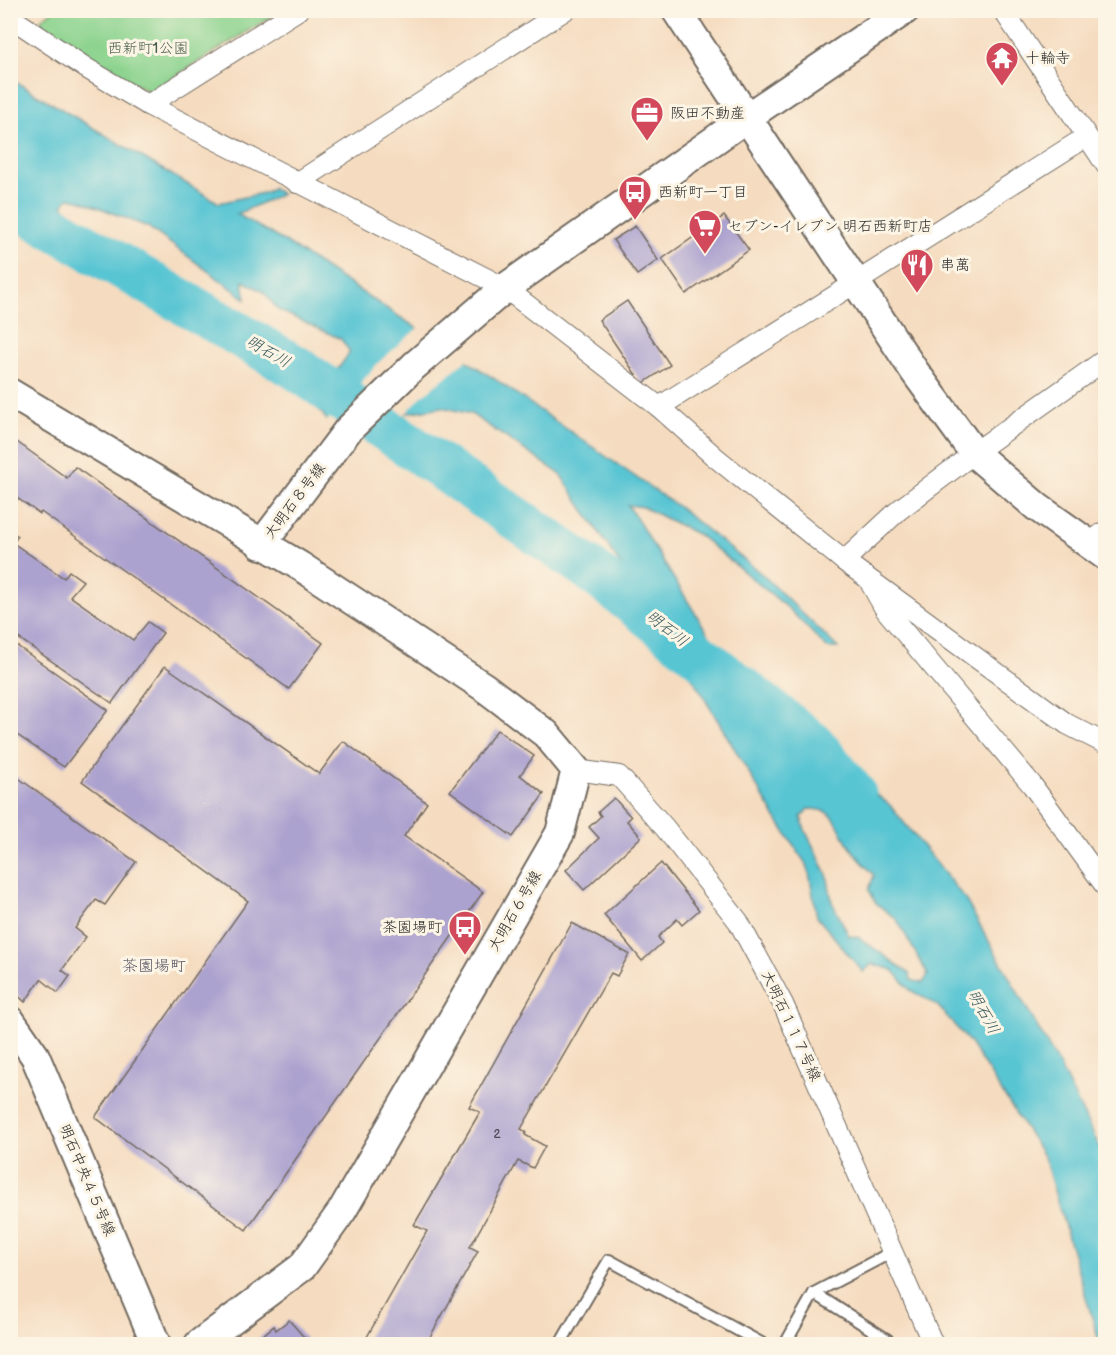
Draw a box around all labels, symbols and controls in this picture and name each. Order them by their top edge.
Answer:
park label: 西新町1公園 [108,39,188,58]
temple icon: 十輪寺 [984,40,1020,87]
place label: 十輪寺 [1025,49,1070,68]
office icon: 阪田不動産 [629,95,665,142]
place label: 阪田不動産 [670,104,745,123]
bus stop icon: 西新町一丁目 [617,174,653,221]
place label: 西新町一丁目 [658,183,748,202]
supermarket icon: セブン-イレブン 明石西新町店 [687,208,723,255]
place label: セブン-イレブン 明石西新町店 [728,217,933,236]
restaurant icon: 串萬 [899,247,935,294]
place label: 串萬 [940,256,970,275]
water label: 明石川 [242,332,294,372]
street label: 大明石８号線 [260,459,330,543]
water label: 明石川 [642,607,692,651]
street label: 大明石６号線 [484,867,546,955]
bus stop icon: 茶園場町 [447,909,483,956]
place label: 茶園場町 [382,918,443,937]
district label: 茶園場町 [122,957,186,976]
street label: 大明石１１７号線 [757,968,825,1084]
water label: 明石川 [963,986,1003,1038]
street label: 明石中央４５号線 [55,1121,119,1239]
house number: 2 [493,1127,501,1142]

